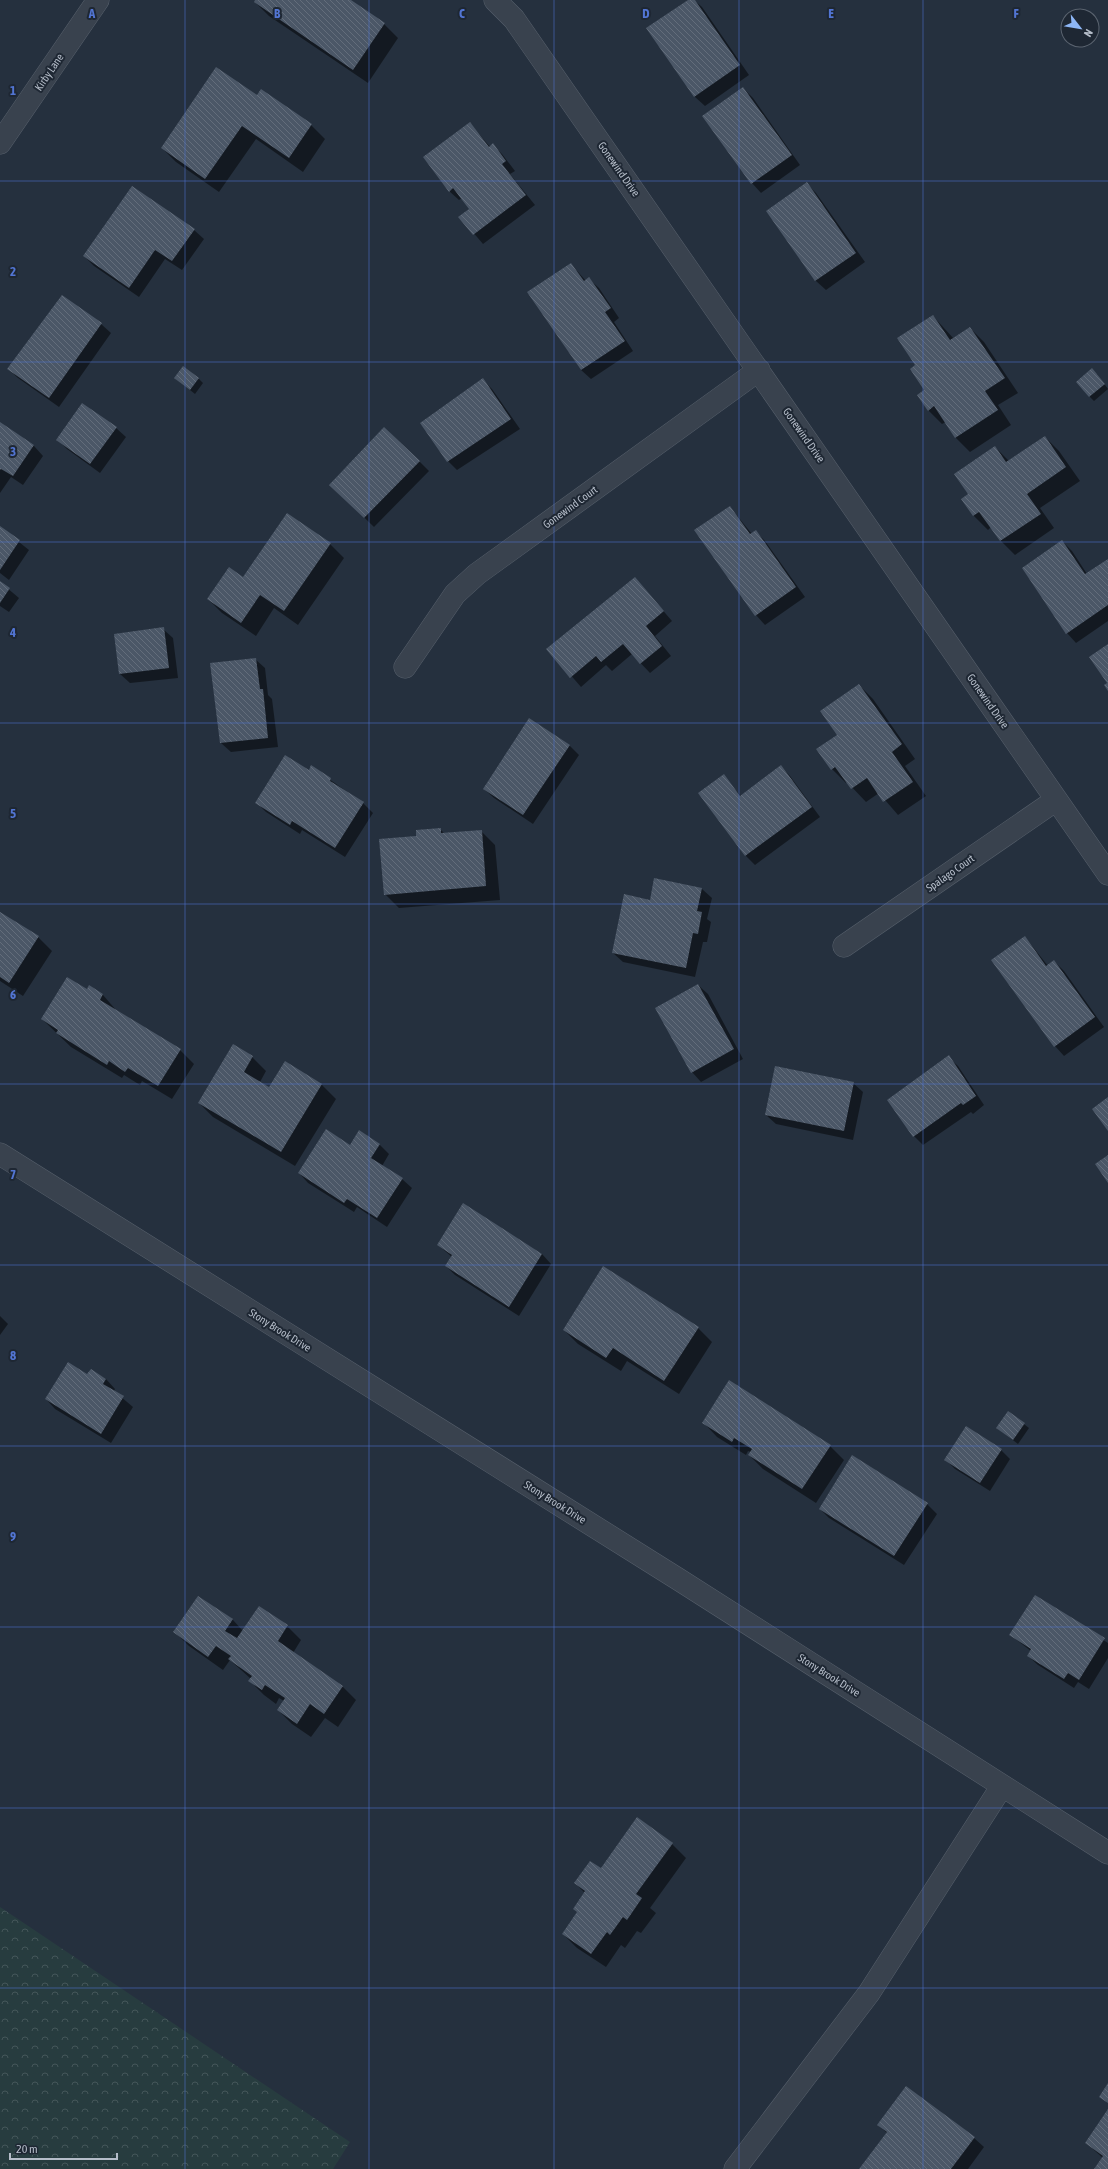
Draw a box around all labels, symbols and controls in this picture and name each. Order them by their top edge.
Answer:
text: A [88,6,96,21]
text: B [274,6,281,21]
text: C [459,6,465,21]
text: D [642,6,650,21]
text: E [828,6,834,21]
text: F [1013,6,1019,21]
north arrow [1060,8,1100,48]
text: N [1082,27,1095,39]
street label: Kirby Lane [32,51,66,93]
text: 1 [10,83,16,98]
street label: Gonewind Drive [596,139,642,199]
text: 2 [10,264,16,279]
street label: Gonewind Drive [781,405,827,465]
text: 3 [10,444,16,459]
street label: Gonewind Court [541,483,599,531]
text: 4 [9,625,16,640]
street label: Gonewind Drive [965,671,1011,731]
text: 5 [10,806,16,821]
street label: Spalago Court [924,852,976,894]
text: 6 [10,987,16,1002]
text: 7 [10,1167,16,1182]
street label: Stony Brook Drive [247,1306,313,1354]
text: 8 [10,1348,16,1363]
street label: Stony Brook Drive [522,1478,588,1526]
text: 9 [10,1529,16,1544]
street label: Stony Brook Drive [796,1651,862,1699]
scale bar [10,2135,117,2161]
text: 20 m [16,2142,38,2156]

